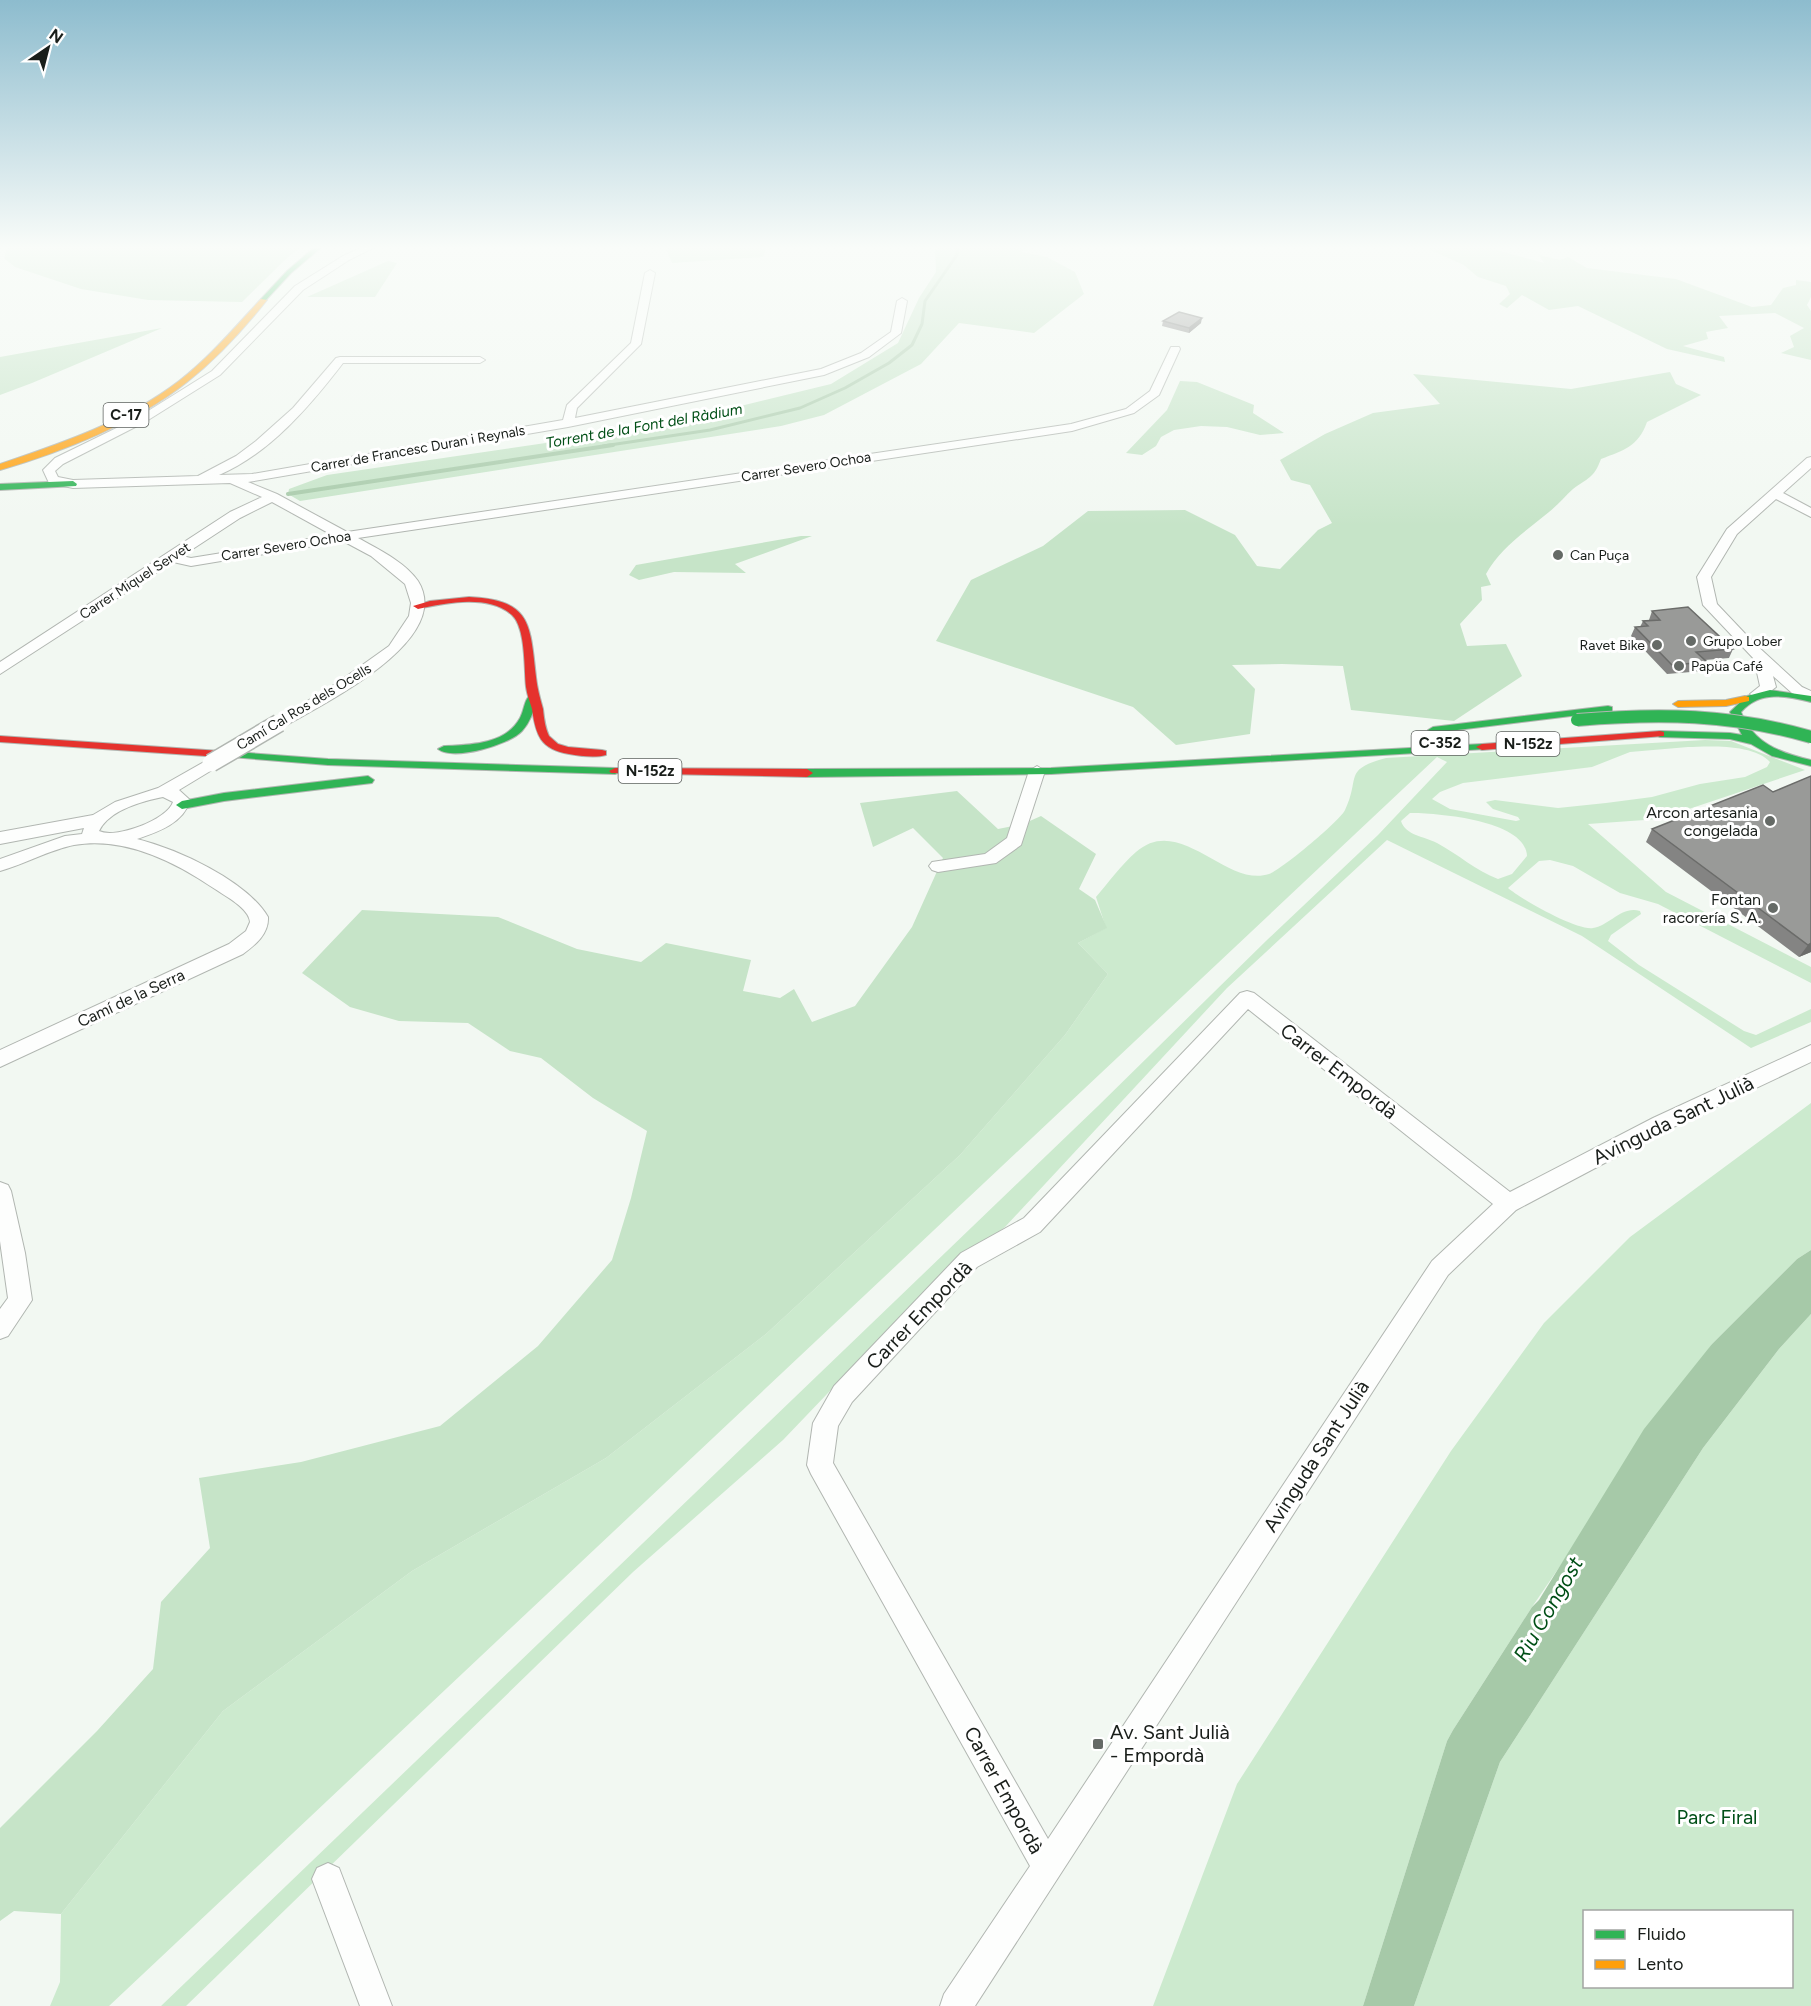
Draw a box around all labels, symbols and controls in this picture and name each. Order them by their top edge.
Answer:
north arrow [18,18,78,78]
text: N [46,25,67,47]
water label: Torrent de la Font del Ràdium [544,400,744,452]
road number: C-17 [104,403,148,427]
street label: Carrer de Francesc Duran i Reynals [310,422,526,476]
street label: Carrer Severo Ochoa [740,448,872,486]
street label: Carrer Severo Ochoa [220,527,352,565]
street label: Carrer Miquel Servet [76,539,194,623]
place label: Can Puça [1570,547,1629,564]
marker: Can Puça [1551,548,1565,562]
place label: Grupo Lober [1703,633,1782,650]
marker: Grupo Lober [1684,634,1698,648]
place label: Ravet Bike [1580,637,1645,654]
marker: Ravet Bike [1650,638,1664,652]
place label: Papüa Café [1691,658,1763,675]
marker: Papüa Café [1672,659,1686,673]
street label: Camí Cal Ros dels Ocells [234,660,374,754]
road number: C-352 [1412,731,1468,755]
road number: N-152z [1496,732,1559,756]
road number: N-152z [618,759,682,783]
place label: Arcon artesania congelada [1646,803,1758,840]
marker: Arcon artesania congelada [1763,814,1777,828]
place label: Fontan racorería S. A. [1663,890,1761,927]
marker: Fontan racorería S. A. [1766,901,1780,915]
street label: Camí de la Serra [74,965,188,1031]
street label: Carrer Empordà [1276,1018,1402,1124]
street label: Avinguda Sant Julià [1589,1071,1757,1169]
street label: Carrer Empordà [861,1256,977,1374]
street label: Avinguda Sant Julià [1258,1376,1374,1536]
water label: Riu Congost [1508,1552,1588,1666]
place label: Av. Sant Julià - Empordà [1110,1720,1230,1767]
street label: Carrer Empordà [959,1722,1049,1858]
marker: Av. Sant Julià - Empordà [1091,1737,1105,1751]
park label: Parc Firal [1677,1805,1757,1829]
legend [1583,1910,1793,1988]
text: Fluido [1637,1923,1686,1945]
text: Lento [1637,1953,1683,1975]

